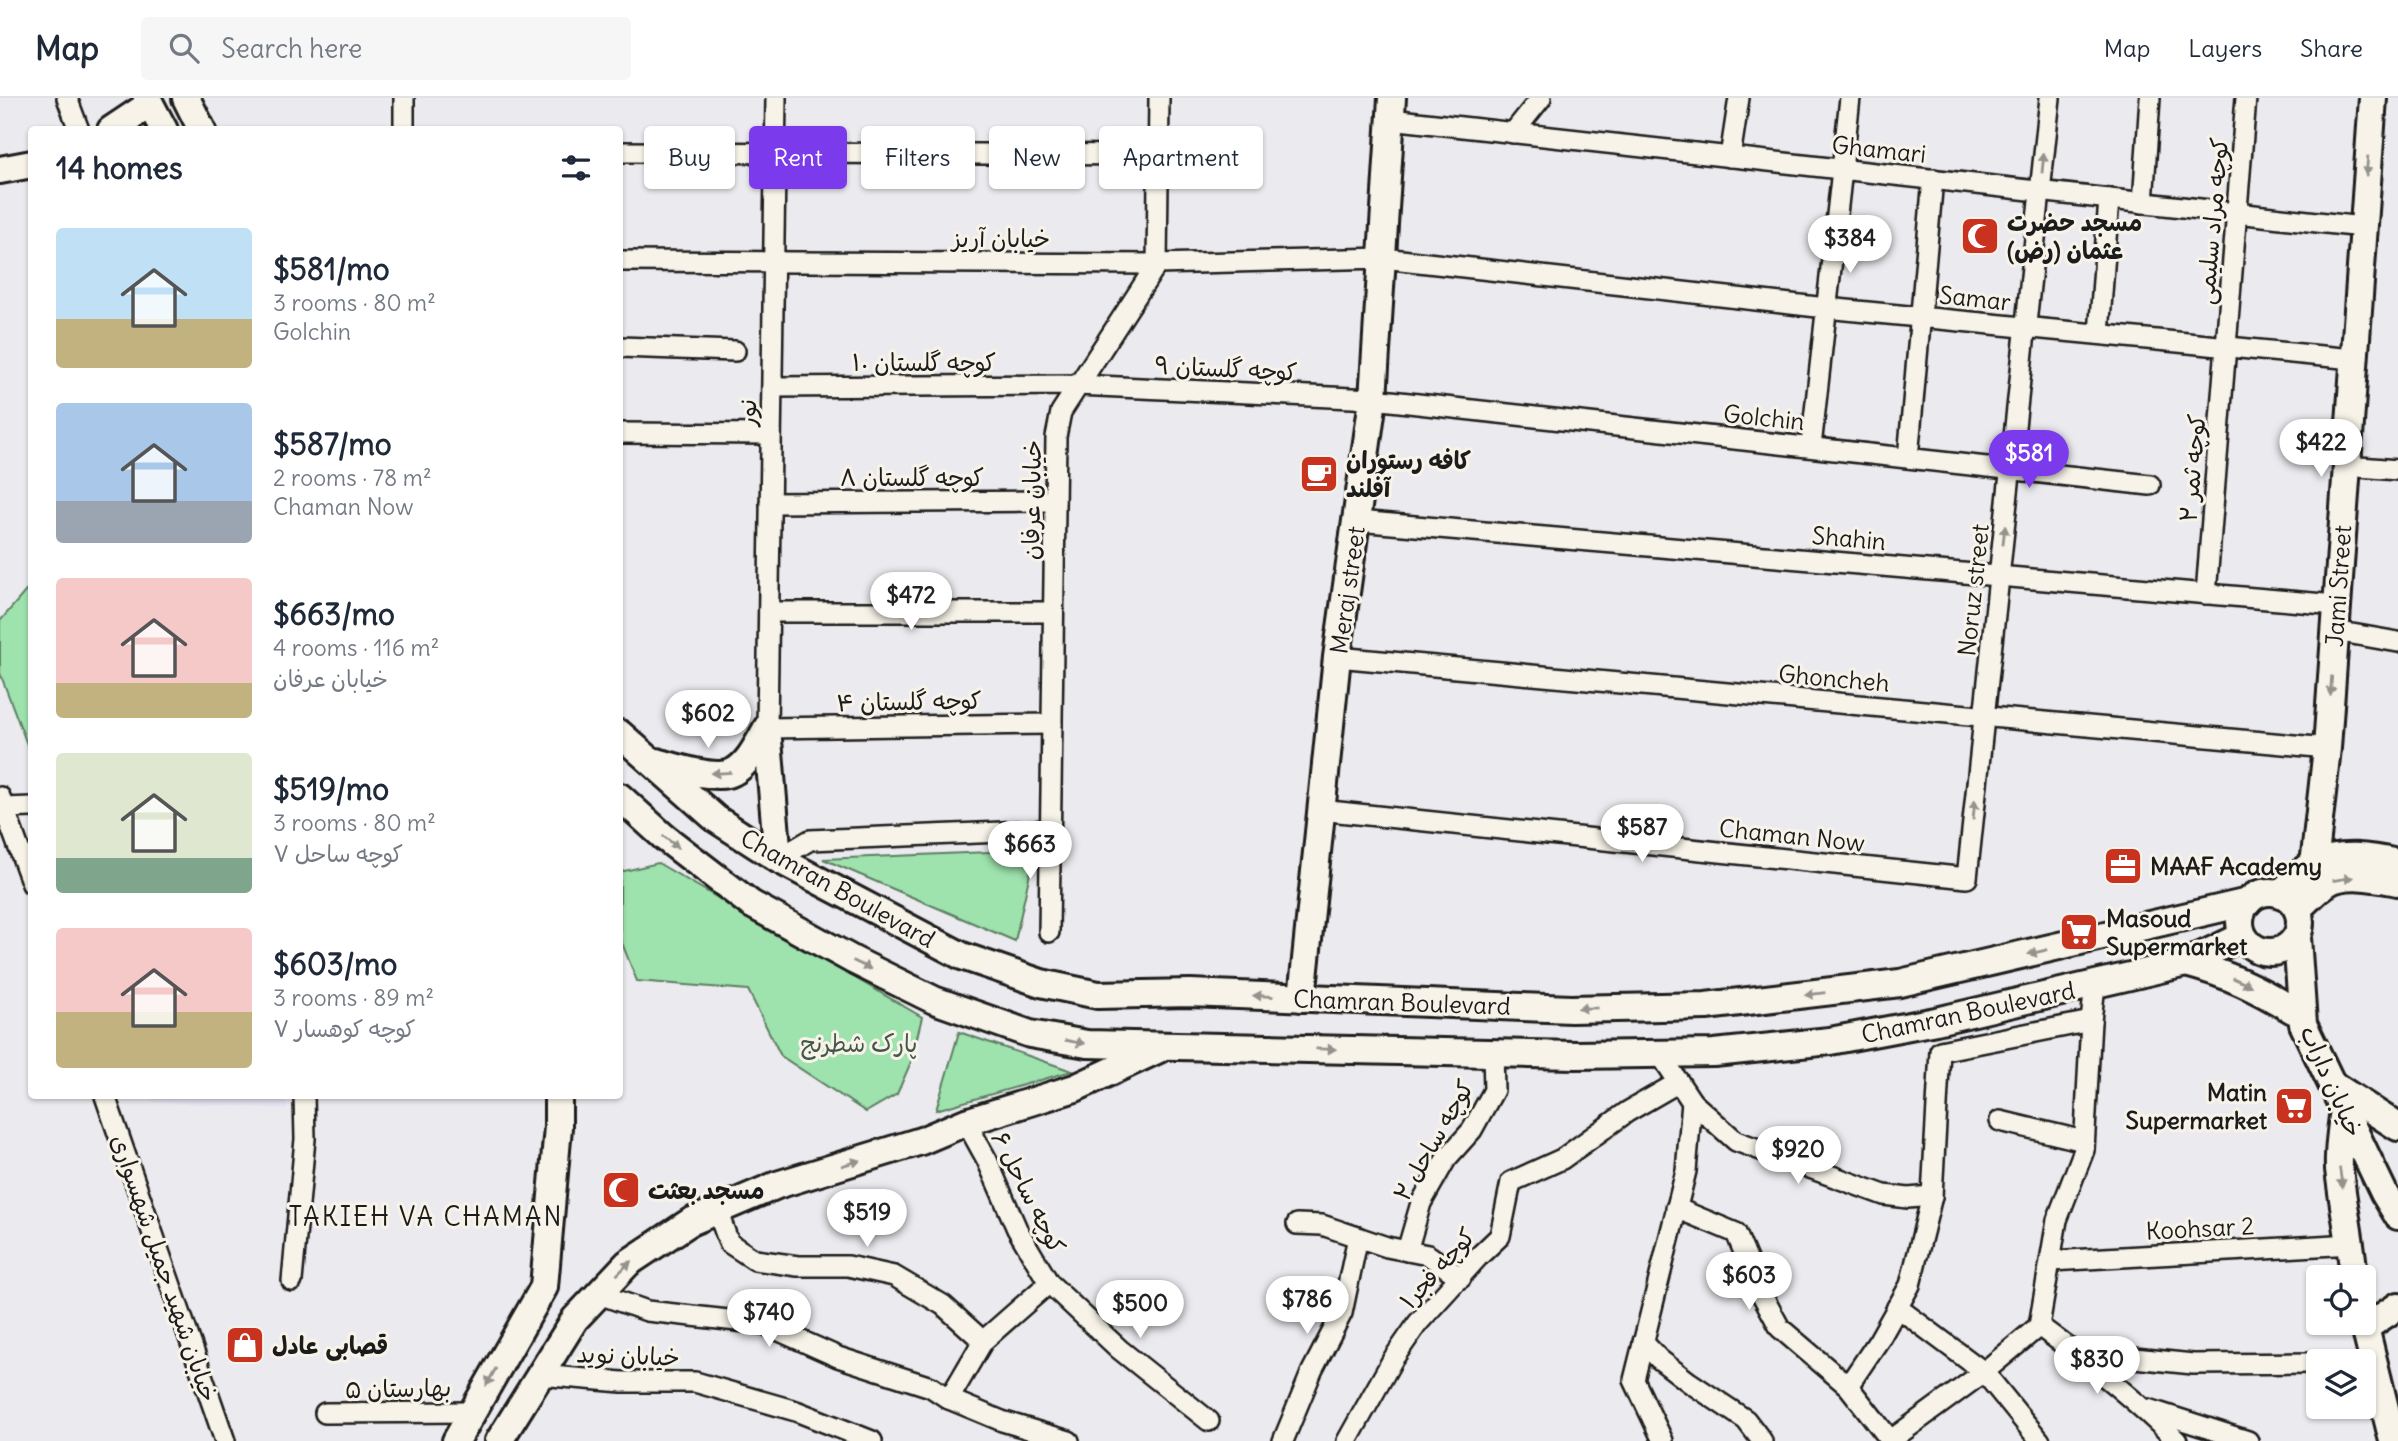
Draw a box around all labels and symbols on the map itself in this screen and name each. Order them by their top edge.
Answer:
street label: Ghamari [1830,129,1928,169]
street label: کوچه مراد سلیمی [2190,136,2235,306]
one-way arrow [2038,152,2049,174]
one-way arrow [2361,155,2372,177]
place label: مسجد حضرت عثمان (رض) [2007,207,2142,265]
mosque icon: مسجد حضرت عثمان (رض) [1959,215,2001,257]
pin: $384 [1809,216,1891,275]
street label: خیابان آریز [950,223,1050,253]
street label: Samar [1938,279,2012,317]
street label: کوچه گلستان ۱۰ [852,347,996,378]
street label: کوچه گلستان ۹ [1154,349,1298,388]
street label: Golchin [1722,398,1806,436]
street label: نور [732,399,763,428]
street label: کوچه ثمر ۲ [2172,413,2213,523]
pin: $422 [2280,420,2362,479]
pin: $581 [1988,430,2070,490]
street label: خیابان عرفان [1015,440,1047,560]
place label: کافه رستوران آفلند [1346,445,1471,503]
cafe icon: کافه رستوران آفلند [1298,453,1340,495]
street label: کوچه گلستان ۸ [840,462,984,493]
street label: Shahin [1811,520,1887,556]
street label: Noruz street [1951,522,1995,658]
street label: Meraj street [1323,524,1371,656]
one-way arrow [1998,524,2009,546]
street label: Jami Street [2319,524,2357,648]
pin: $472 [870,573,952,632]
street label: Ghoncheh [1777,658,1891,698]
one-way arrow [2325,675,2336,697]
street label: کوچه گلستان ۴ [836,685,982,718]
pin: $602 [667,690,749,750]
one-way arrow [710,767,732,778]
one-way arrow [1969,799,1980,821]
pin: $587 [1601,804,1683,864]
street label: Chaman Now [1718,812,1867,858]
street label: Chamran Boulevard [736,822,940,954]
pin: $663 [989,822,1071,881]
one-way arrow [662,834,680,849]
office icon: MAAF Academy [2102,845,2144,887]
place label: MAAF Academy [2150,851,2322,881]
one-way arrow [2332,873,2354,884]
place label: Masoud Supermarket [2106,903,2248,961]
supermarket icon: Masoud Supermarket [2058,911,2100,953]
one-way arrow [2027,947,2049,958]
one-way arrow [852,959,872,970]
street label: Chamran Boulevard [1858,975,2078,1049]
one-way arrow [2232,976,2252,988]
street label: Chamran Boulevard [1293,983,1511,1021]
one-way arrow [1804,989,1826,1000]
one-way arrow [1252,991,1274,1002]
one-way arrow [1577,1002,1599,1014]
street label: خیابان داراب [2294,1021,2370,1141]
park label: پارک شطرنج [800,1028,918,1060]
one-way arrow [1064,1037,1086,1048]
one-way arrow [1315,1043,1337,1054]
street label: کوچه ساحل ۲ [1386,1074,1481,1206]
place label: Matin Supermarket [2126,1077,2268,1135]
supermarket icon: Matin Supermarket [2273,1085,2315,1127]
street label: کوچه ساحل ۶ [984,1126,1073,1259]
pin: $920 [1757,1126,1839,1186]
street label: خیابان شهید جمیل شهسواری [104,1131,225,1406]
one-way arrow [841,1157,862,1167]
one-way arrow [2336,1167,2347,1189]
mosque icon: مسجد بعثت [600,1169,642,1211]
place label: مسجد بعثت [648,1175,764,1205]
pin: $519 [826,1190,908,1249]
district label: TAKIEH VA CHAMAN [289,1200,564,1233]
street label: Koohsar 2 [2145,1210,2255,1246]
street label: کوچه فجر۱ [1393,1221,1482,1316]
pin: $603 [1708,1252,1790,1312]
one-way arrow [616,1260,633,1276]
pin: $786 [1266,1276,1348,1336]
pin: $500 [1099,1280,1181,1340]
pin: $740 [728,1290,810,1349]
shop icon: قصابی عادل [224,1324,266,1366]
place label: قصابی عادل [272,1330,388,1361]
pin: $830 [2056,1336,2138,1396]
street label: خیابان نوید [576,1338,680,1373]
one-way arrow [485,1367,497,1387]
street label: بهارستان ۵ [344,1372,452,1404]

